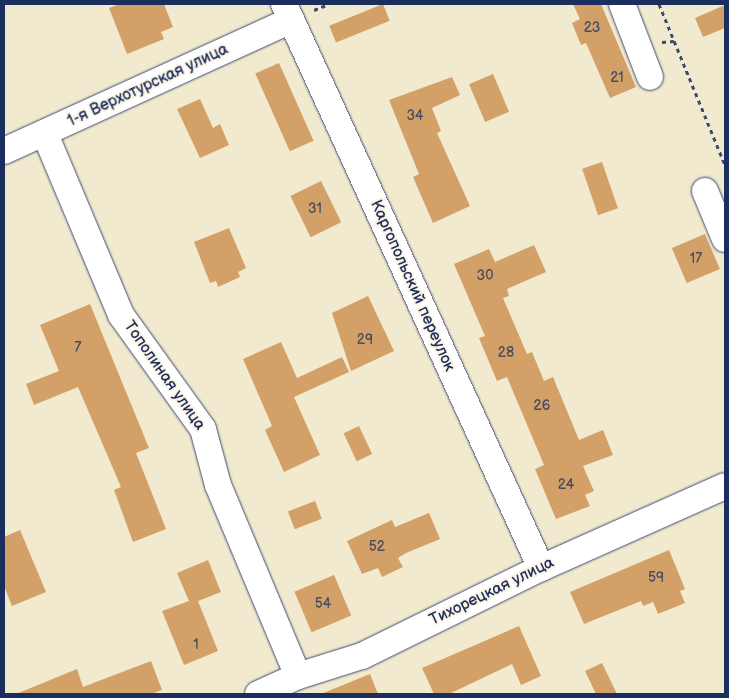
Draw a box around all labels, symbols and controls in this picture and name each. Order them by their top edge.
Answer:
house number: 23 [584,20,600,36]
street label: 1-я Верхотурская улица [65,40,231,132]
house number: 21 [610,70,624,86]
house number: 34 [406,108,424,124]
street label: Каргопольский переулок [365,197,459,375]
house number: 31 [308,201,322,217]
house number: 17 [690,251,702,267]
house number: 30 [477,268,493,284]
street label: Тополиная улица [119,318,209,434]
house number: 29 [357,332,373,348]
house number: 7 [75,340,81,356]
house number: 28 [498,345,514,361]
house number: 26 [534,398,550,414]
house number: 24 [558,477,574,493]
house number: 52 [369,539,385,555]
street label: Тихорецкая улица [427,554,557,630]
house number: 59 [648,570,664,586]
house number: 54 [315,596,331,612]
house number: 1 [193,637,199,653]

